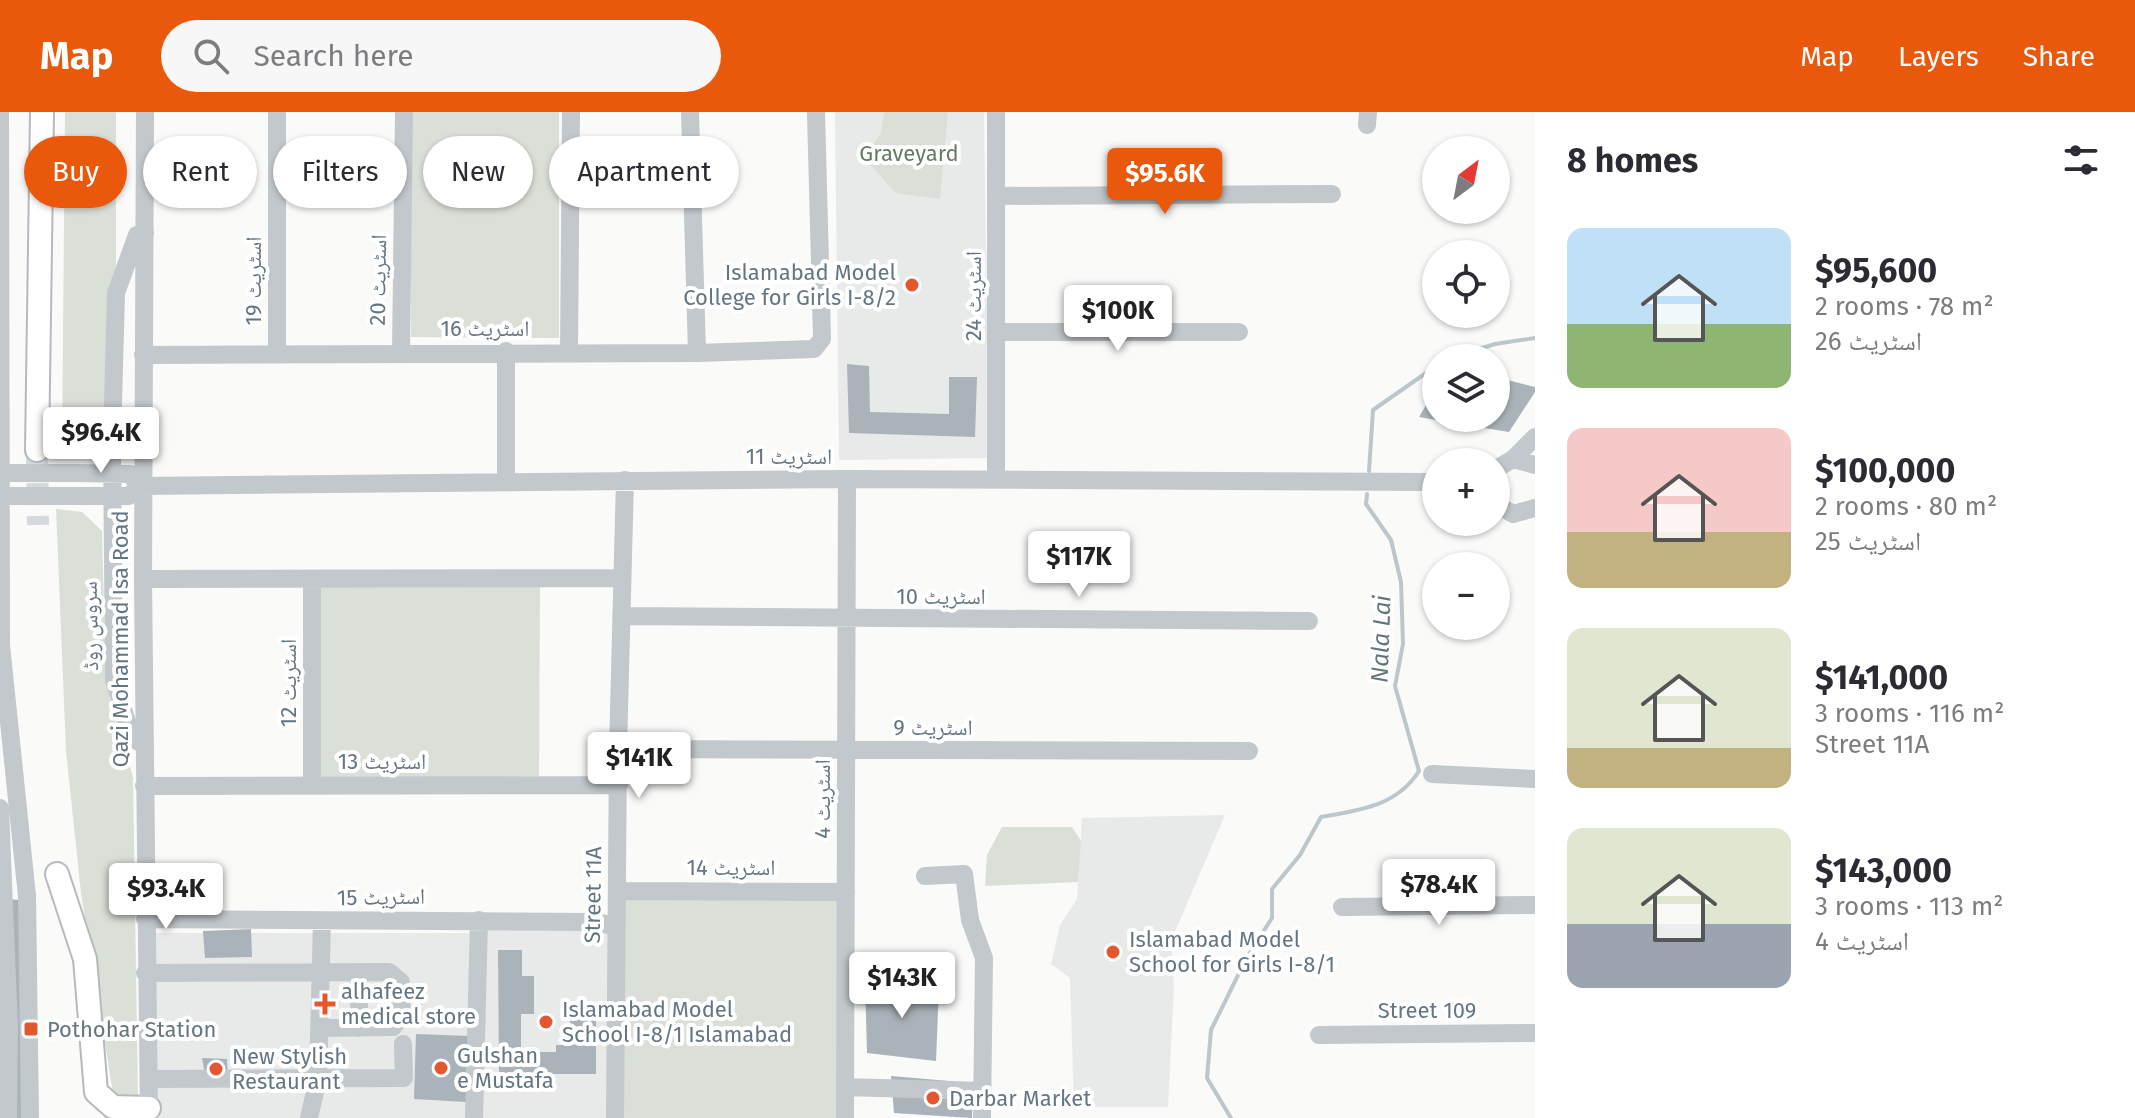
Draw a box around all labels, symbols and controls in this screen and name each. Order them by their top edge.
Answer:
search box [161,20,721,92]
text: Map [40,33,113,79]
icon: search [189,34,233,78]
text: Search here [253,38,414,74]
text: Map [1800,40,1854,73]
text: Layers [1898,40,1979,73]
text: Share [2023,40,2095,73]
chip: Buy [24,136,127,208]
chip: Rent [143,136,257,208]
chip: Filters [273,136,407,208]
chip: New [423,136,533,208]
chip: Apartment [549,136,739,208]
north arrow [1422,136,1510,224]
map controls [1422,136,1510,640]
icon: filters [2059,138,2103,182]
park label: Graveyard [859,140,959,167]
text: 8 homes [1567,140,1698,181]
pin: $95.6K [1100,148,1230,216]
text: $95.6K [1125,158,1205,189]
street label: اسٹریٹ 20 [364,234,392,326]
street label: اسٹریٹ 19 [240,237,267,325]
button: locate [1422,240,1510,328]
text: $95,600 [1815,250,1937,291]
street label: اسٹریٹ 24 [960,251,987,341]
place label: Islamabad Model College for Girls I-8/2 [683,259,896,311]
icon: home [1631,260,1727,356]
marker: Islamabad Model College for Girls I-8/2 [903,276,921,294]
pin: $100K [1062,285,1174,353]
text: 2 rooms · 78 m² [1815,291,1994,322]
text: $100K [1082,295,1154,326]
street label: اسٹریٹ 16 [440,315,530,342]
text: اسٹریٹ 26 [1815,326,1922,357]
button: layers [1422,344,1510,432]
pin: $96.4K [36,407,166,475]
text: $96.4K [61,417,141,448]
street label: اسٹریٹ 11 [746,443,832,470]
button: + [1422,448,1510,536]
text: $100,000 [1815,450,1955,491]
icon: home [1631,460,1727,556]
text: 2 rooms · 80 m² [1815,491,1997,522]
street label: Qazi Mohammad Isa Road [107,510,134,768]
text: اسٹریٹ 25 [1815,526,1921,557]
pin: $117K [1023,531,1135,599]
text: $117K [1046,541,1112,572]
button: − [1422,552,1510,640]
street label: سروس روڈ [76,581,104,671]
street label: اسٹریٹ 10 [896,583,986,610]
water label: Nala Lai [1365,594,1397,684]
street label: اسٹریٹ 12 [275,639,302,727]
text: $141,000 [1815,657,1948,698]
icon: home [1631,660,1727,756]
text: 3 rooms · 116 m² [1815,698,2004,729]
street label: اسٹریٹ 9 [893,714,973,741]
text: Street 11A [1815,729,1929,760]
pin: $141K [583,732,695,800]
text: $141K [606,742,672,773]
street label: اسٹریٹ 13 [338,748,426,775]
street label: اسٹریٹ 4 [809,759,836,839]
street label: Street 11A [579,846,607,944]
text: $143,000 [1815,850,1952,891]
street label: اسٹریٹ 14 [686,854,776,881]
pin: $78.4K [1374,859,1504,927]
icon: home [1631,860,1727,956]
pin: $93.4K [101,863,231,931]
text: $78.4K [1400,869,1478,900]
text: $93.4K [127,873,205,904]
street label: اسٹریٹ 15 [337,883,425,911]
text: 3 rooms · 113 m² [1815,891,2004,922]
place label: Islamabad Model School for Girls I-8/1 [1129,926,1335,978]
text: اسٹریٹ 4 [1815,926,1909,957]
marker: Islamabad Model School for Girls I-8/1 [1104,943,1122,961]
pin: $143K [846,952,958,1020]
text: $143K [867,962,937,993]
place label: alhafeez medical store [341,978,476,1030]
marker: alhafeez medical store [316,995,334,1013]
place label: Islamabad Model School I-8/1 Islamabad [562,996,792,1048]
street label: Street 109 [1378,997,1476,1024]
marker: Islamabad Model School I-8/1 Islamabad [537,1013,555,1031]
place label: Pothohar Station [47,1016,216,1043]
marker: Pothohar Station [22,1020,40,1038]
place label: Gulshan e Mustafa [457,1042,554,1094]
place label: New Stylish Restaurant [232,1043,347,1095]
marker: Gulshan e Mustafa [432,1059,450,1077]
marker: New Stylish Restaurant [207,1060,225,1078]
place label: Darbar Market [949,1085,1091,1112]
marker: Darbar Market [924,1089,942,1107]

